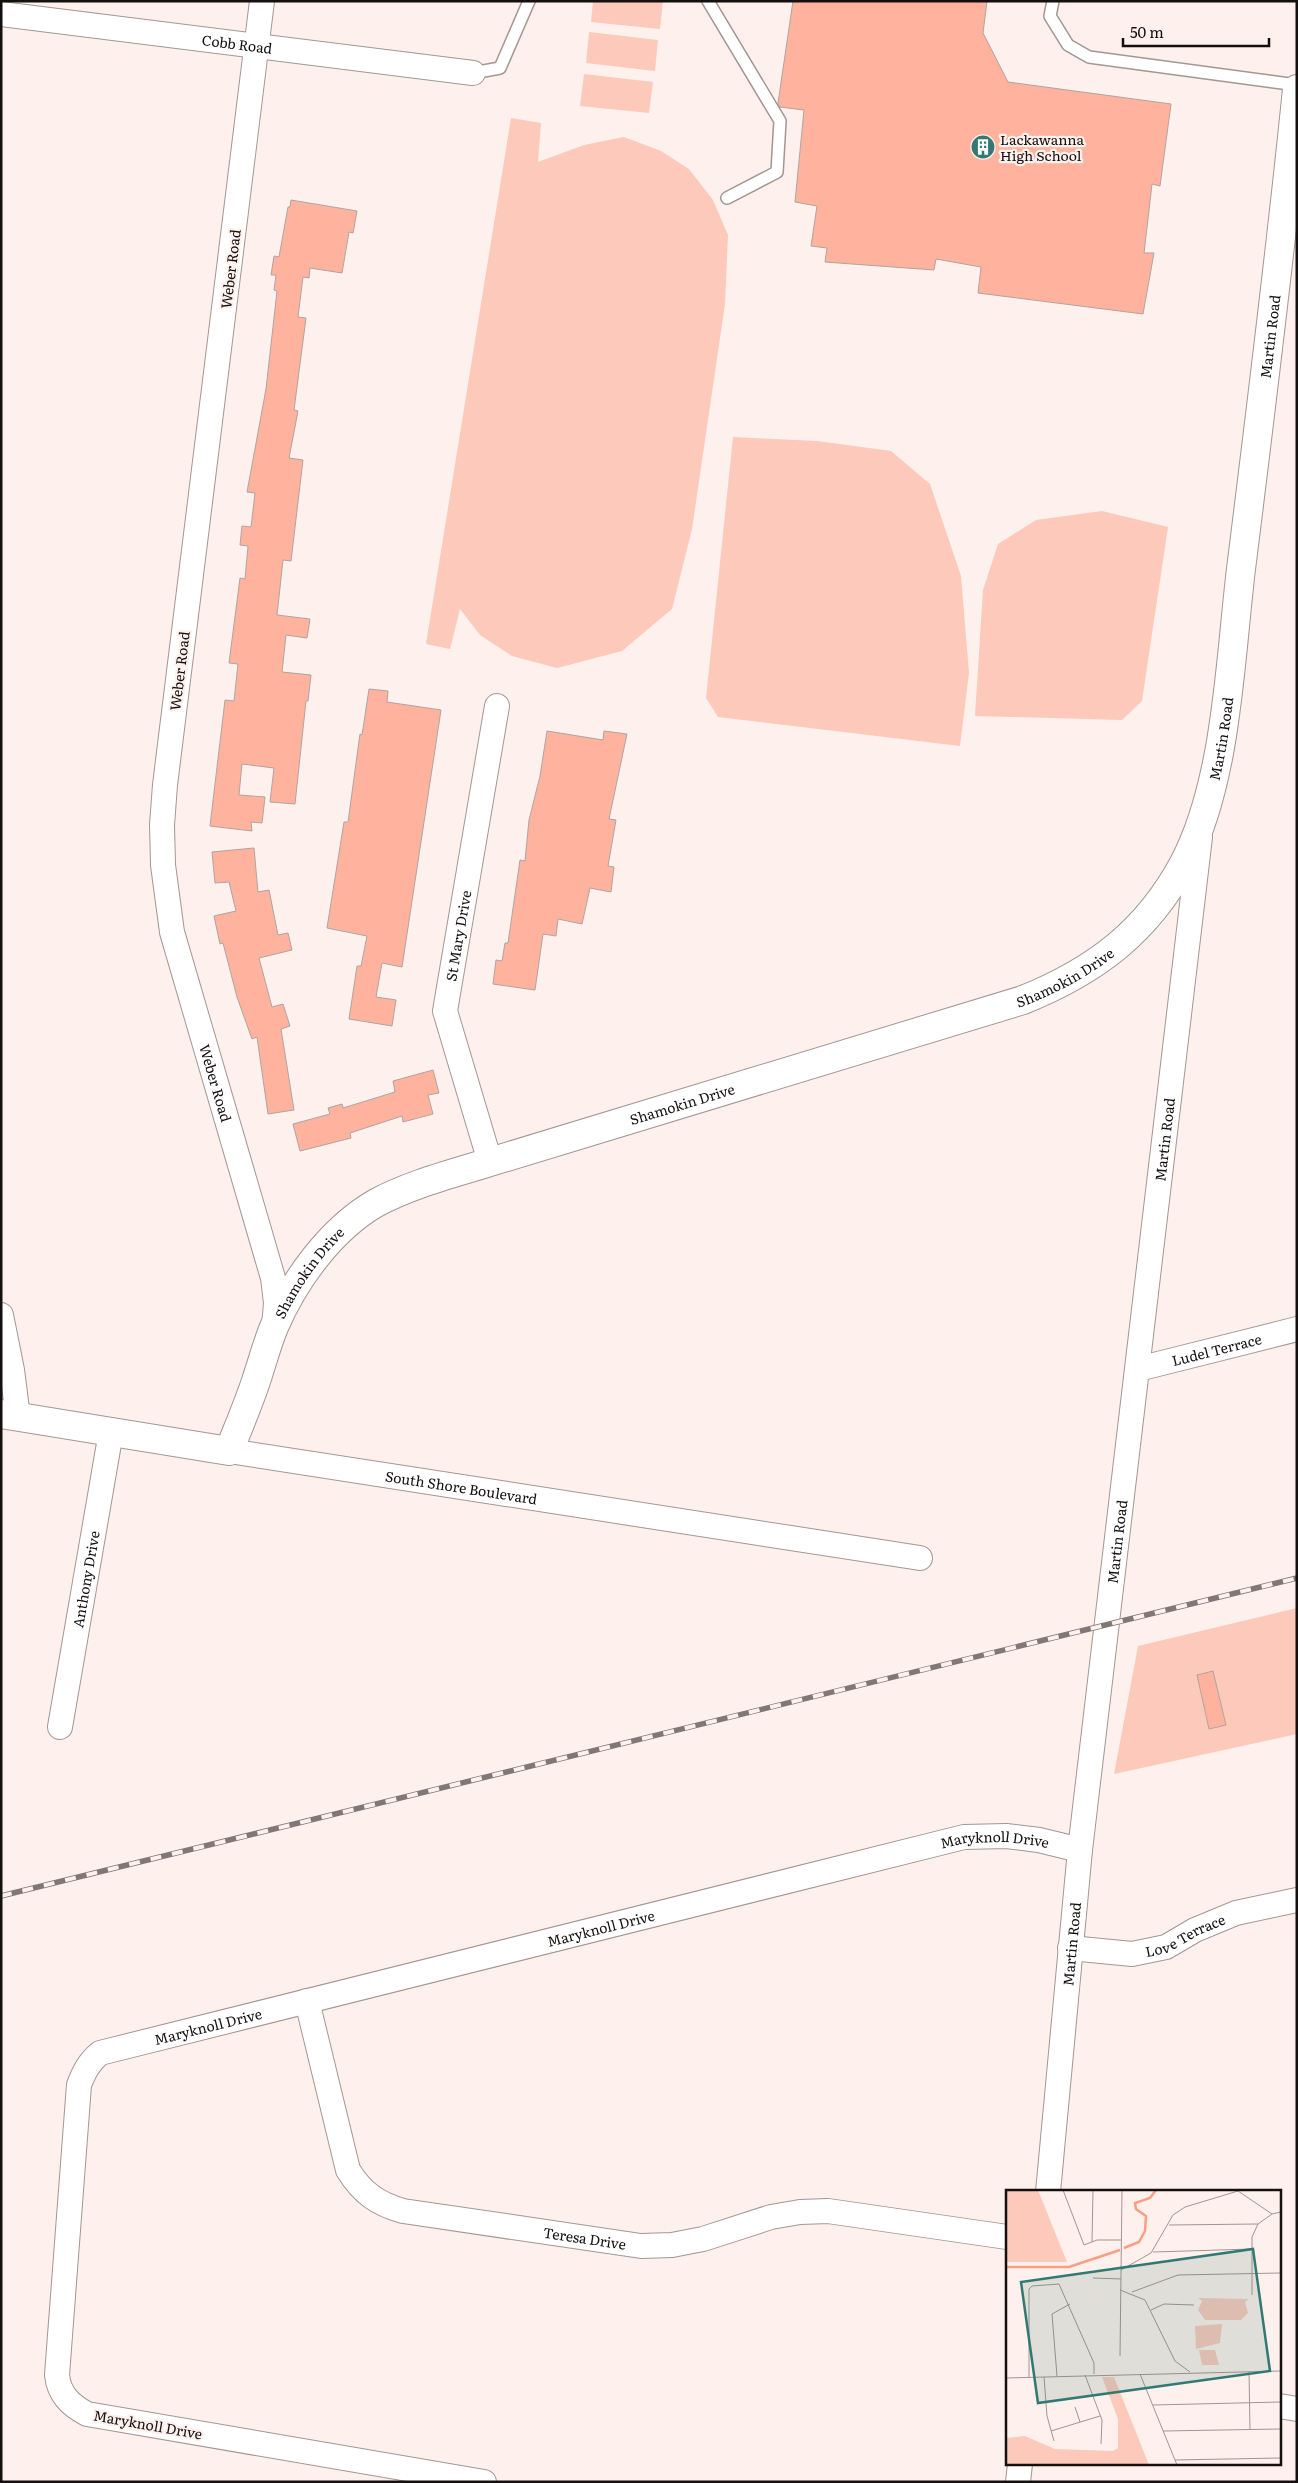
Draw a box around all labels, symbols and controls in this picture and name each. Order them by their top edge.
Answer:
scale bar [1123,15,1269,47]
text: 50 m [1130,20,1164,43]
street label: Cobb Road [201,29,274,58]
place label: Lackawanna High School [1000,129,1085,165]
building icon: Lackawanna High School [970,134,996,160]
street label: Weber Road [215,228,245,310]
street label: Martin Road [1255,293,1285,380]
street label: Weber Road [164,630,194,712]
street label: Martin Road [1204,695,1237,782]
street label: St Mary Drive [440,889,475,983]
street label: Shamokin Drive [1014,943,1118,1012]
street label: Weber Road [195,1042,237,1125]
street label: Shamokin Drive [627,1078,737,1129]
street label: Martin Road [1149,1096,1179,1182]
street label: Shamokin Drive [269,1222,348,1322]
street label: Ludel Terrace [1170,1328,1264,1370]
street label: South Shore Boulevard [384,1465,539,1509]
street label: Martin Road [1102,1498,1131,1585]
street label: Anthony Drive [67,1529,104,1629]
street label: Maryknoll Drive [938,1826,1051,1853]
street label: Martin Road [1057,1901,1085,1987]
street label: Maryknoll Drive [545,1905,657,1951]
street label: Love Terrace [1143,1909,1228,1961]
street label: Maryknoll Drive [152,2003,264,2049]
inset map [1006,2190,1280,2466]
street label: Teresa Drive [542,2222,627,2254]
street label: Maryknoll Drive [92,2405,204,2443]

